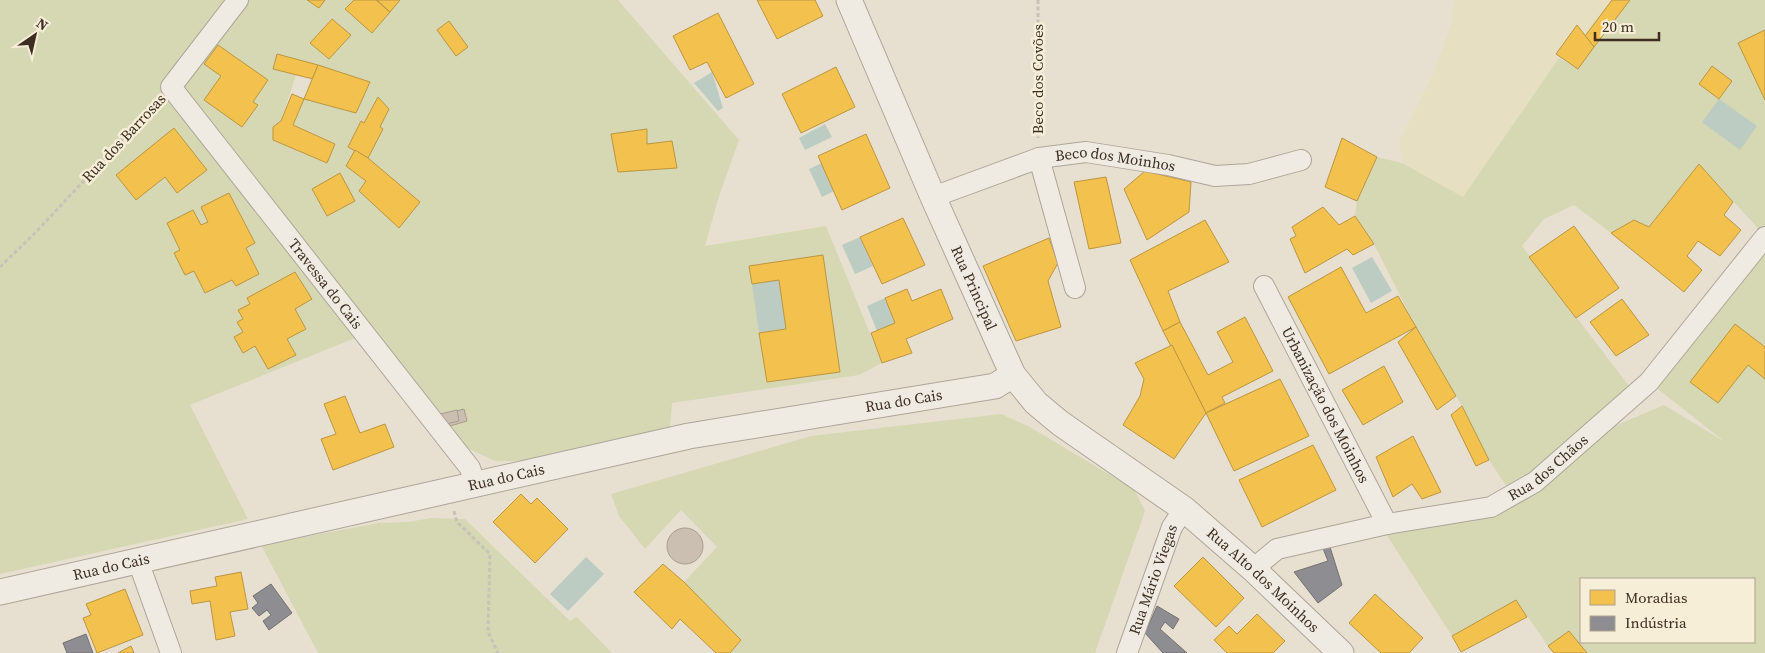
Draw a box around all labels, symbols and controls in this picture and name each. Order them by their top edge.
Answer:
north arrow [10,10,60,60]
scale bar [1595,10,1659,42]
text: N [32,13,52,35]
text: 20 m [1602,16,1634,37]
street label: Beco dos Covões [1027,24,1048,134]
street label: Rua dos Barrosas [77,89,170,187]
street label: Beco dos Moinhos [1054,141,1178,176]
street label: Travessa do Cais [284,234,368,333]
street label: Rua Principal [946,242,1003,334]
street label: Urbanização dos Moinhos [1277,323,1375,487]
street label: Rua do Cais [864,384,944,417]
street label: Rua dos Chãos [1504,429,1592,505]
street label: Rua do Cais [466,458,546,496]
street label: Rua Mário Viegas [1123,521,1182,637]
street label: Rua Alto dos Moinhos [1202,522,1324,637]
street label: Rua do Cais [71,547,151,585]
legend [1580,578,1755,643]
text: Moradias [1625,587,1687,608]
text: Indústria [1625,612,1687,633]

